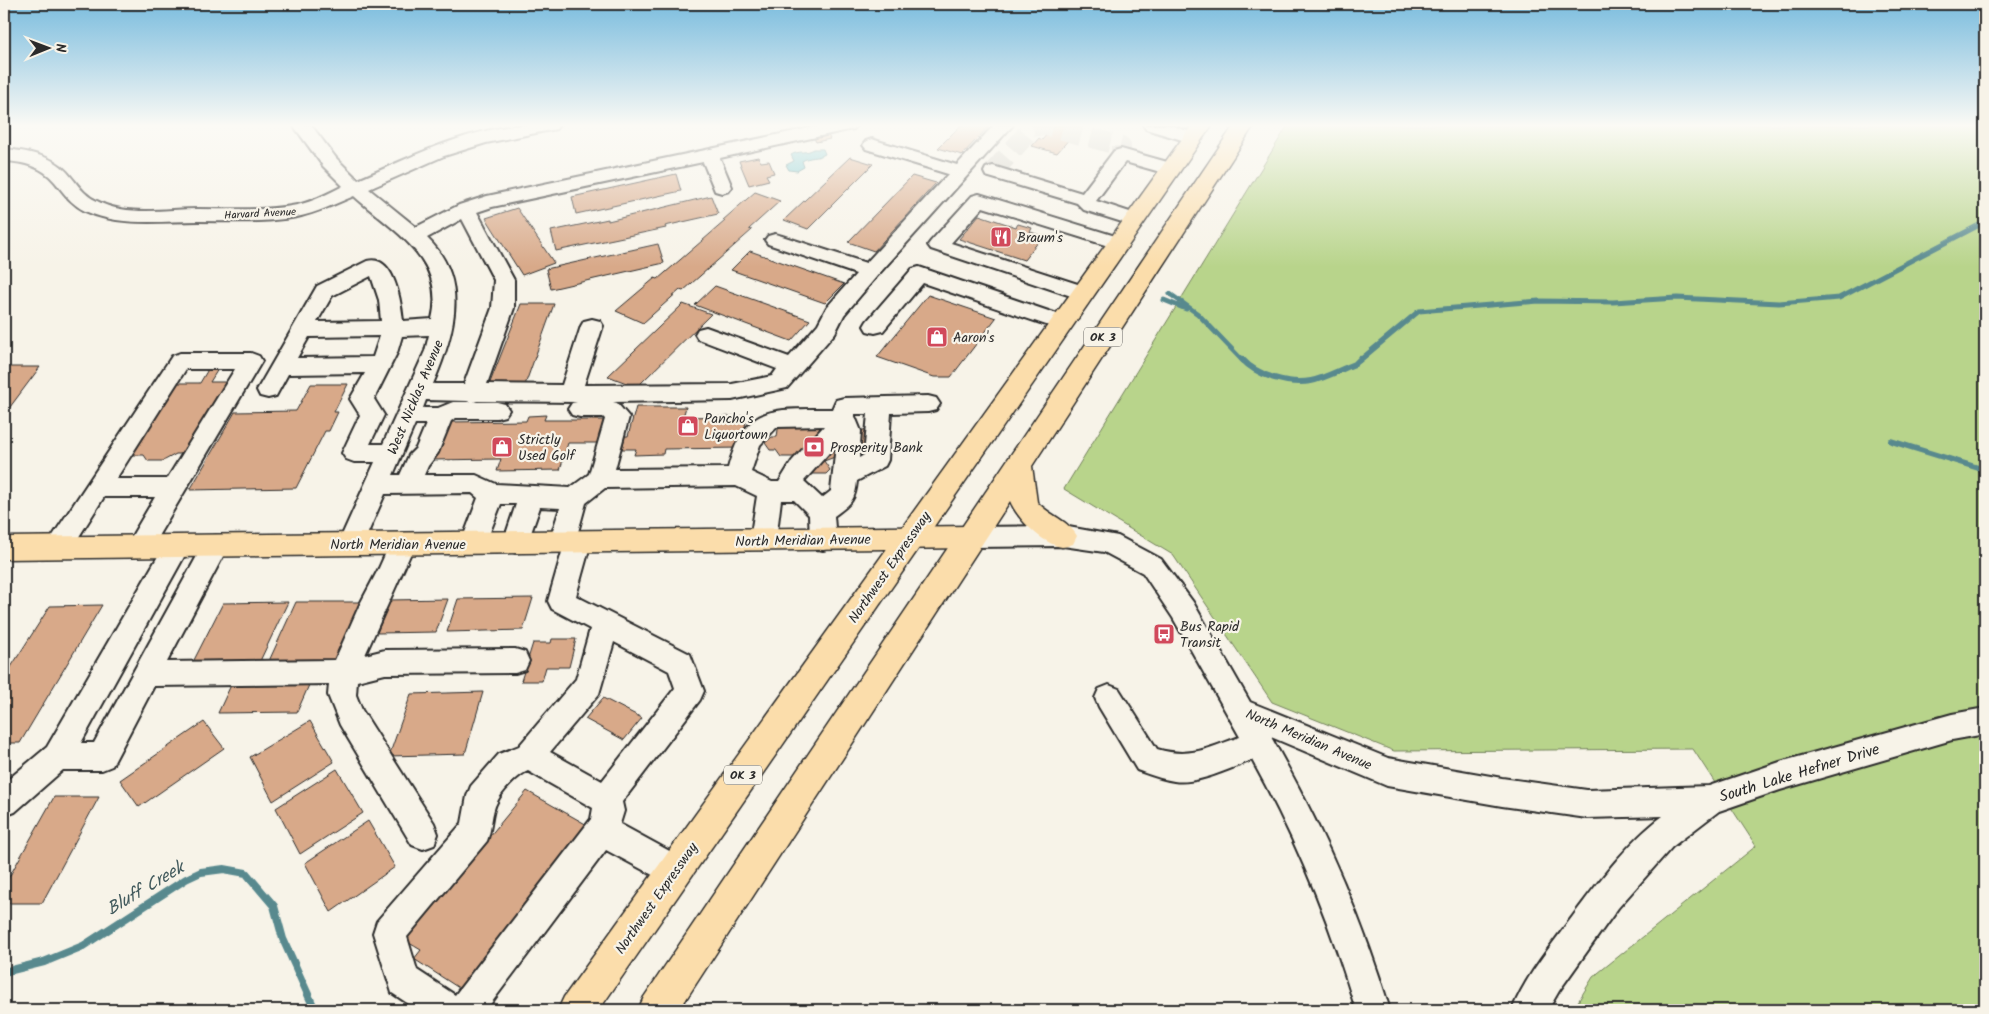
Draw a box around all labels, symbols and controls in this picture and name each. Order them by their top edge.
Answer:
north arrow [22,22,72,72]
text: N [49,43,71,53]
street label: Harvard Avenue [224,203,296,225]
restaurant icon: Braum's [989,225,1013,249]
place label: Braum's [1017,227,1063,249]
shop icon: Aaron's [925,325,949,349]
place label: Aaron's [953,327,995,349]
road number: OK 3 [1084,328,1122,347]
street label: West Nicklas Avenue [382,336,450,458]
place label: Pancho's Liquortown [704,408,768,446]
shop icon: Pancho's Liquortown [676,414,700,438]
place label: Strictly Used Golf [518,429,577,467]
shop icon: Strictly Used Golf [490,435,514,459]
bank icon: Prosperity Bank [802,435,826,459]
place label: Prosperity Bank [830,437,923,459]
street label: Northwest Expressway [843,507,937,628]
street label: North Meridian Avenue [735,529,872,553]
street label: North Meridian Avenue [330,534,466,556]
place label: Bus Rapid Transit [1180,616,1240,654]
bus stop icon: Bus Rapid Transit [1152,622,1176,646]
street label: North Meridian Avenue [1242,703,1376,777]
street label: South Lake Hefner Drive [1716,737,1883,810]
road number: OK 3 [724,766,762,784]
street label: Northwest Expressway [610,838,704,959]
water label: Bluff Creek [101,853,193,924]

